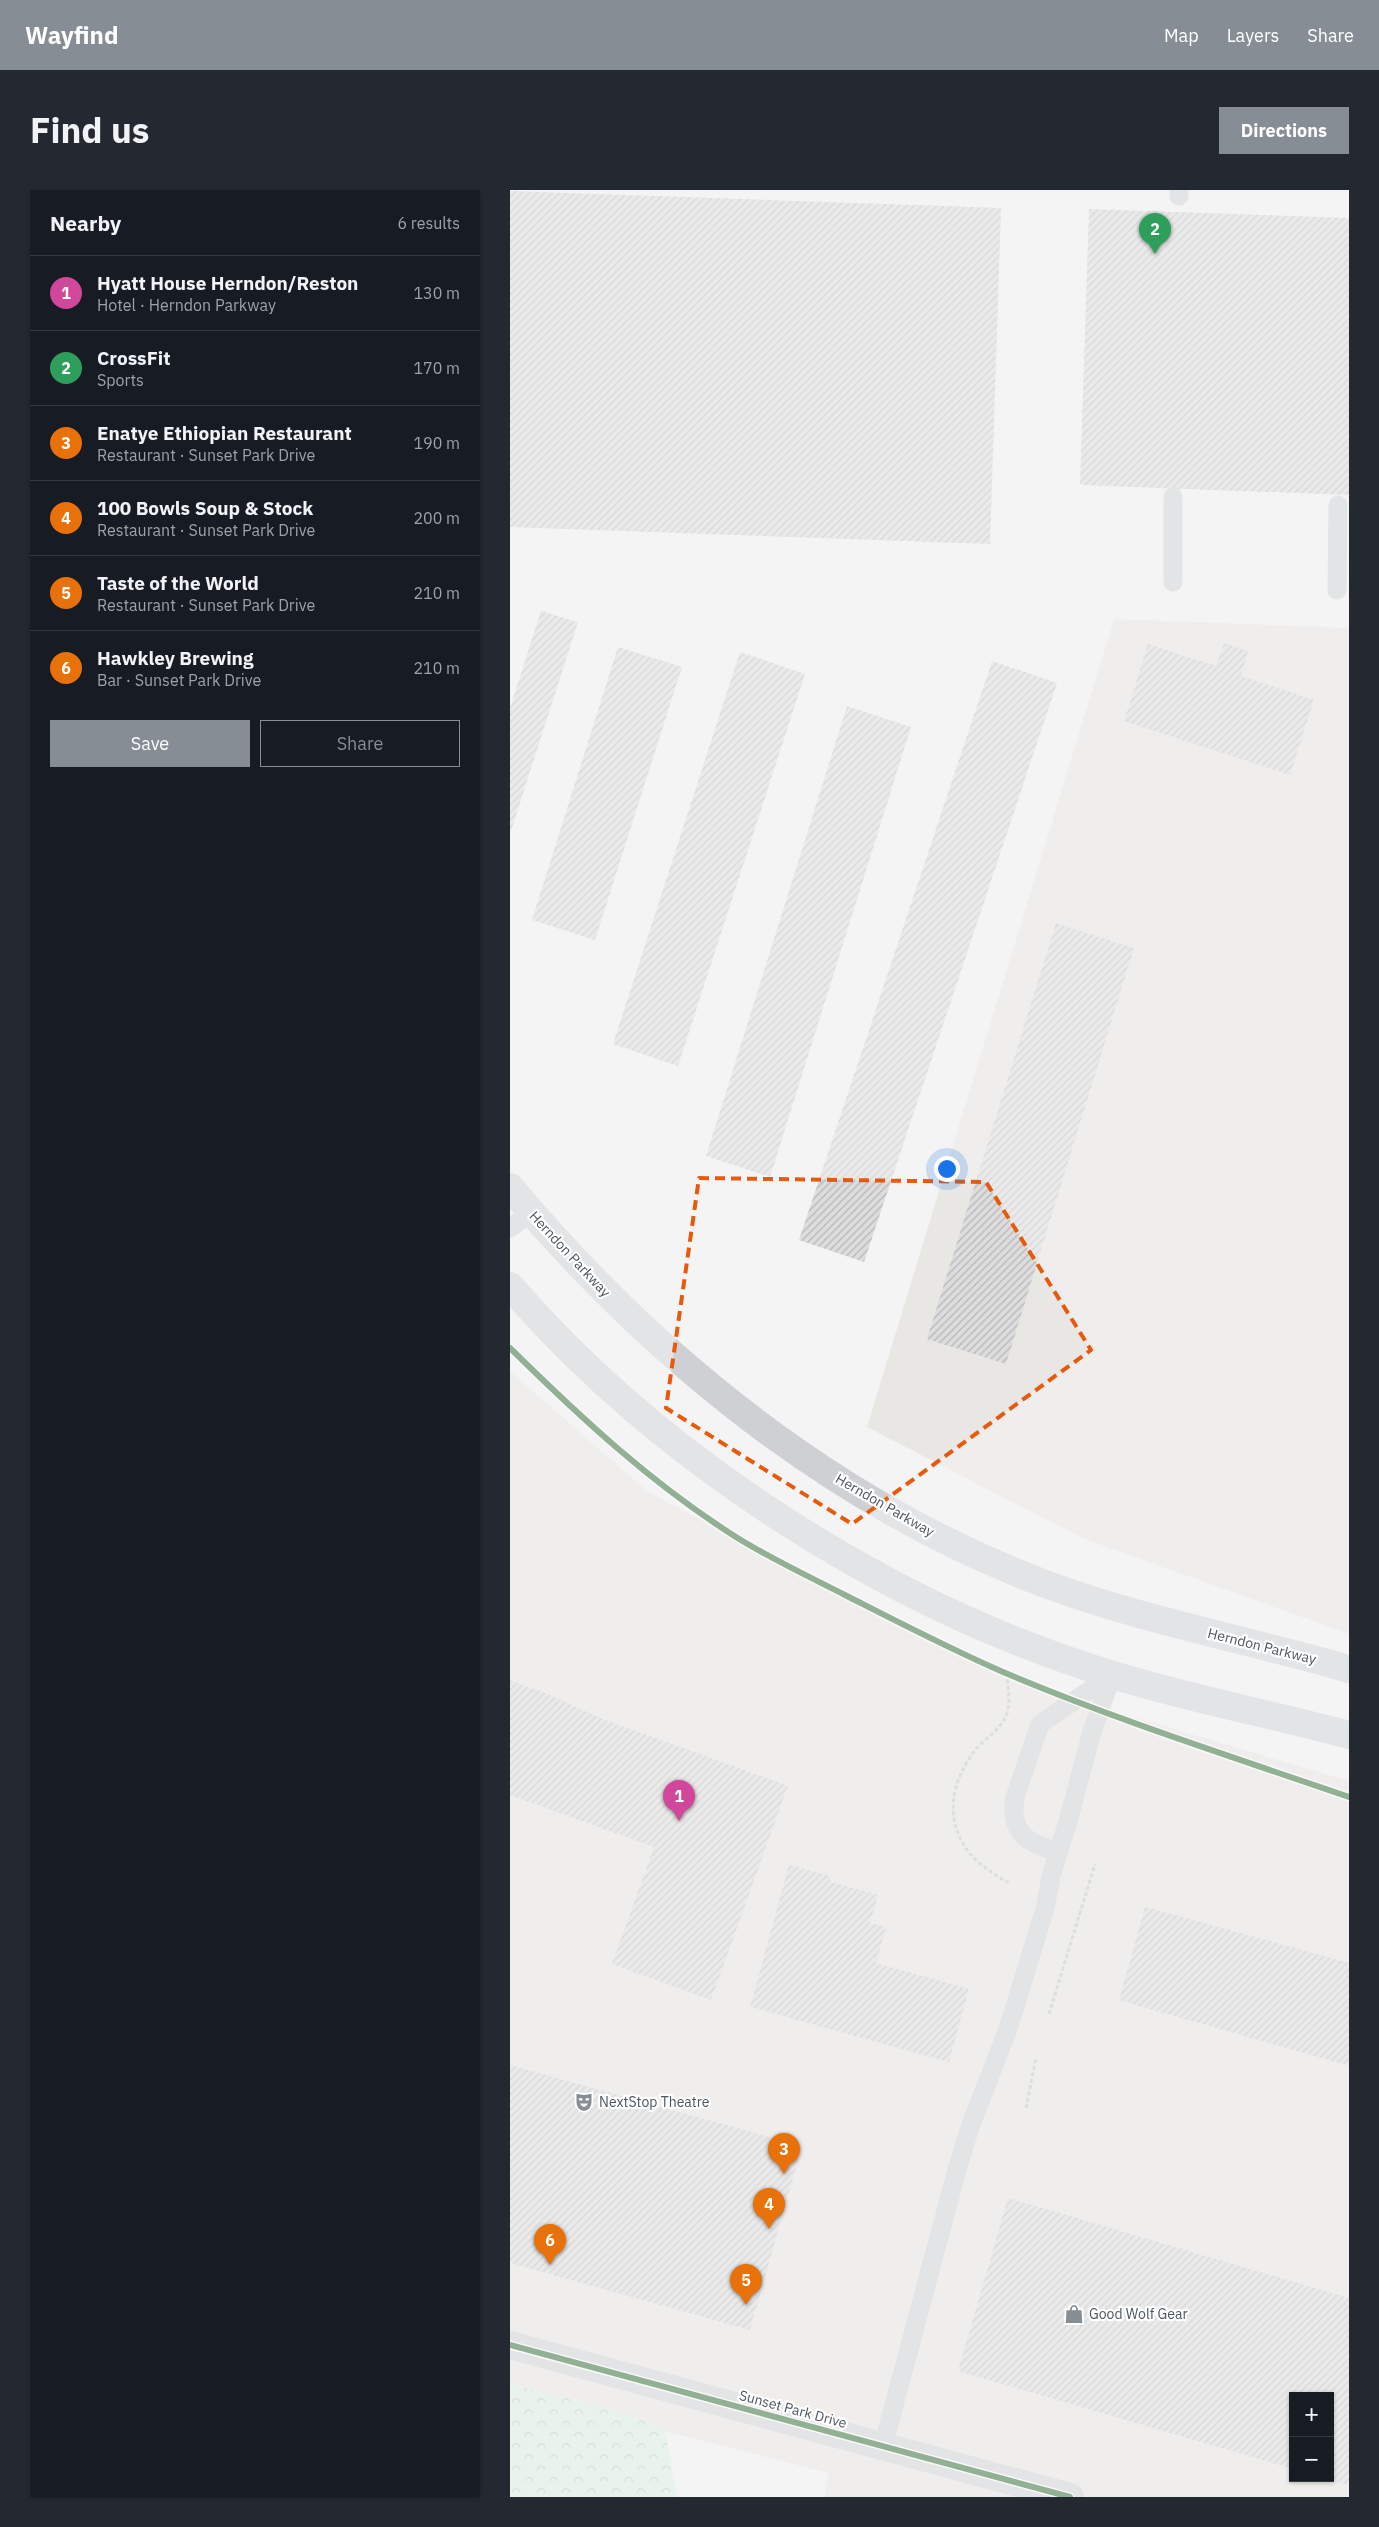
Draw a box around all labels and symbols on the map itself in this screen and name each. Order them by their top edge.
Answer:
pin: 2 [1139,213,1171,254]
your location [934,1156,960,1182]
street label: Herndon Parkway [525,1207,615,1301]
street label: Herndon Parkway [832,1469,938,1541]
street label: Herndon Parkway [1206,1624,1318,1668]
pin: 1 [663,1780,695,1821]
theatre icon: NextStop Theatre [573,2091,595,2113]
place label: NextStop Theatre [599,2093,710,2111]
pin: 3 [768,2133,800,2174]
pin: 4 [753,2188,785,2229]
pin: 6 [534,2224,566,2265]
pin: 5 [730,2264,762,2305]
shop icon: Good Wolf Gear [1063,2303,1085,2325]
place label: Good Wolf Gear [1089,2305,1188,2323]
street label: Sunset Park Drive [737,2386,849,2432]

